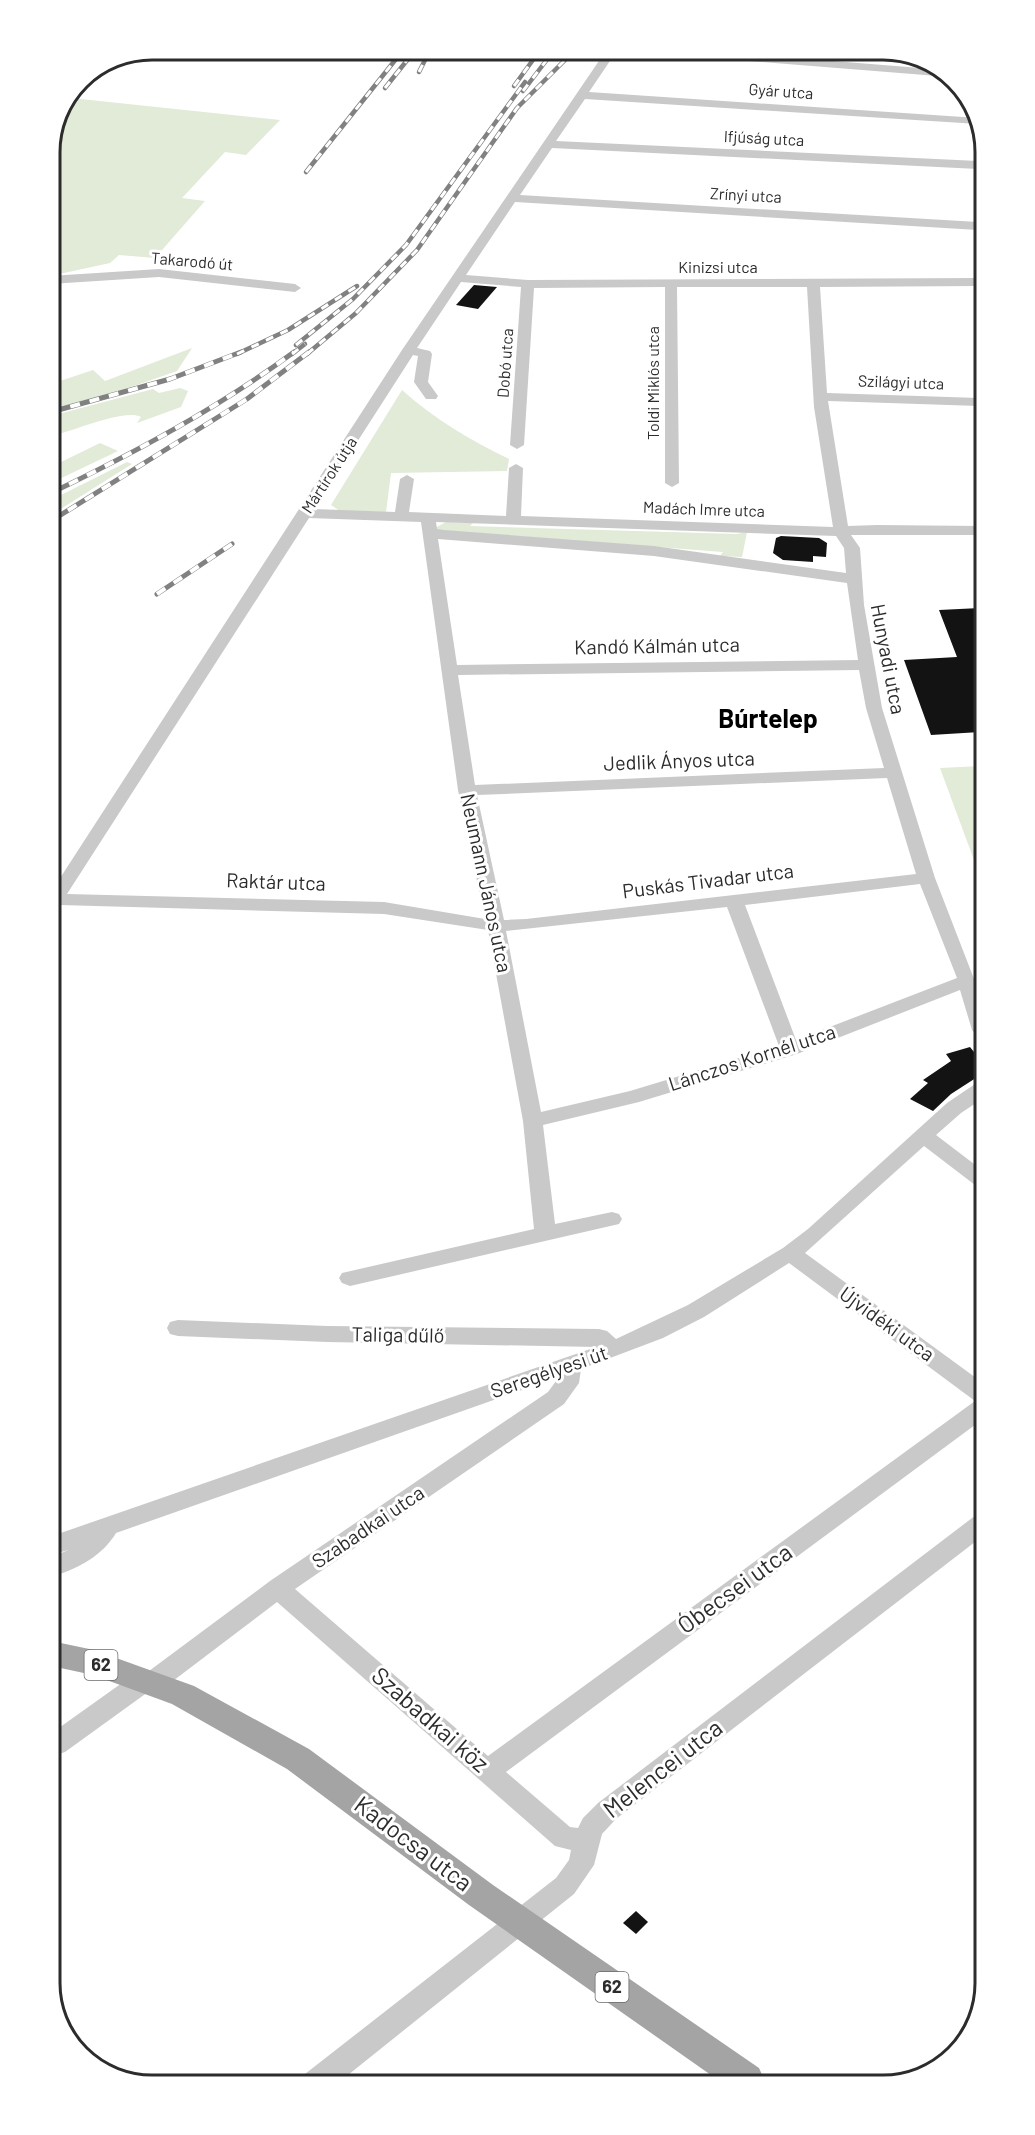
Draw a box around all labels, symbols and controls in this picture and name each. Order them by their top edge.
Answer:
street label: Gyár utca [748,79,814,102]
street label: Ifjúság utca [723,126,805,149]
street label: Zrínyi utca [710,183,782,206]
street label: Takarodó út [150,247,234,274]
street label: Kinizsi utca [678,257,758,276]
street label: Toldi Miklós utca [643,326,662,440]
street label: Dobó utca [493,328,516,398]
street label: Szilágyi utca [858,371,944,392]
street label: Mártírok útja [297,433,360,516]
street label: Madách Imre utca [643,497,765,520]
street label: Hunyadi utca [867,602,911,716]
street label: Kandó Kálmán utca [574,632,740,658]
district label: Búrtelep [718,702,818,733]
street label: Jedlik Ányos utca [603,745,755,775]
street label: Neumann János utca [456,791,518,975]
street label: Puskás Tivadar utca [621,858,795,902]
street label: Raktár utca [226,867,326,895]
street label: Lánczos Kornél utca [665,1019,838,1095]
street label: Újvidéki utca [835,1281,940,1366]
street label: Taliga dűlő [351,1321,445,1347]
street label: Seregélyesi út [487,1340,610,1402]
street label: Szabadkai utca [307,1480,428,1573]
street label: Óbecsei utca [671,1537,797,1639]
road number: 62 [84,1650,118,1680]
street label: Szabadkai köz [367,1660,495,1778]
street label: Melencei utca [597,1712,727,1823]
street label: Kadocsa utca [349,1789,479,1897]
road number: 62 [596,1972,628,2002]

